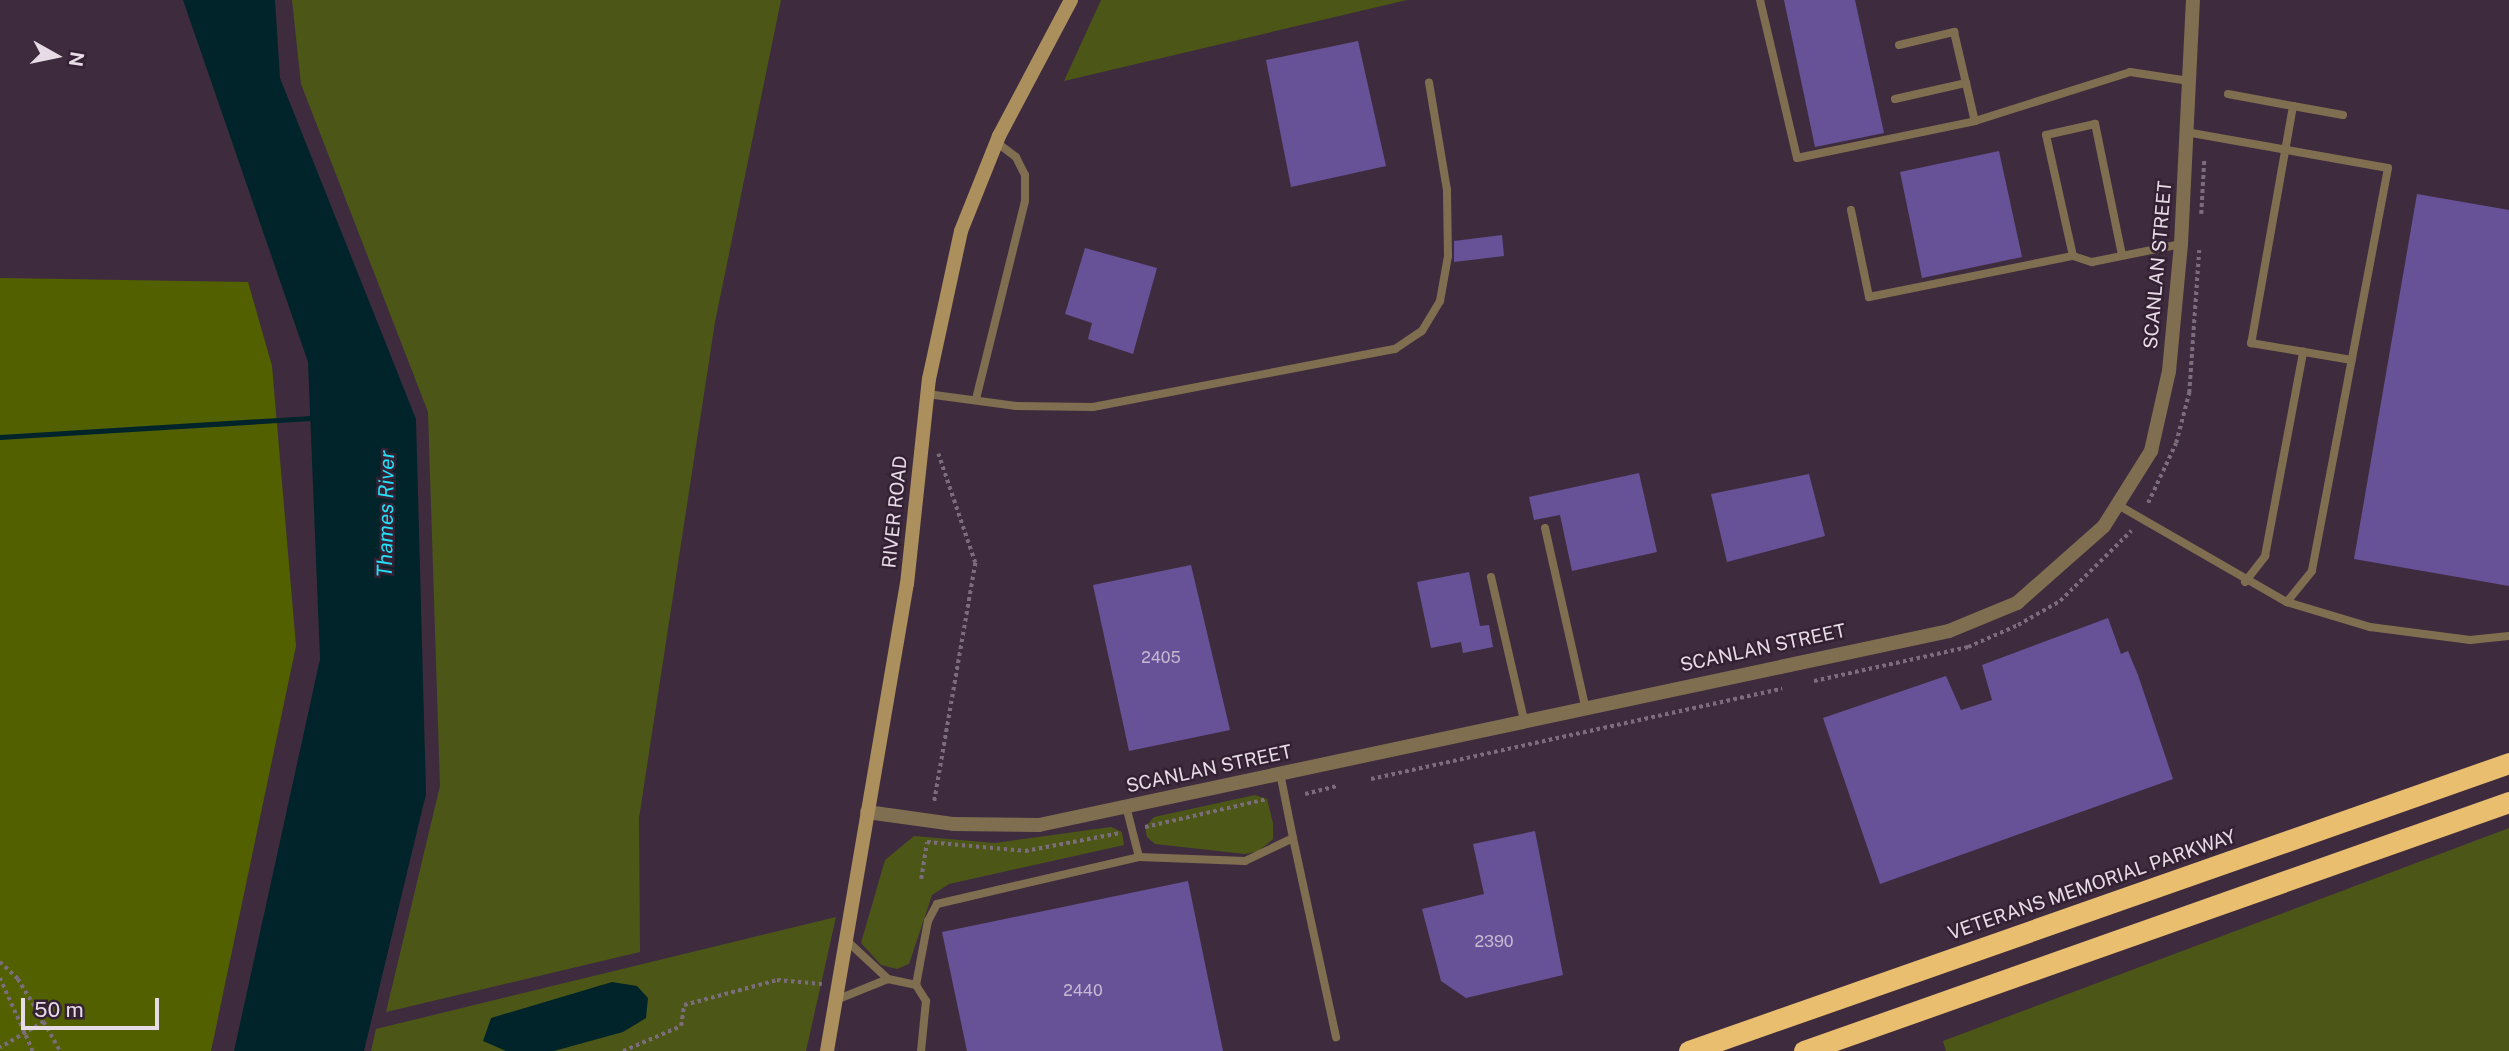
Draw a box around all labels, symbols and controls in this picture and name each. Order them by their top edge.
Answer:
north arrow [21,21,91,91]
text: N [65,50,89,68]
street label: SCANLAN STREET [2139,180,2177,350]
water label: Thames River [372,450,400,578]
street label: RIVER ROAD [878,455,912,569]
street label: SCANLAN STREET [1678,619,1848,677]
house number: 2405 [1141,648,1181,668]
street label: SCANLAN STREET [1124,740,1294,798]
street label: VETERANS MEMORIAL PARKWAY [1945,825,2239,945]
house number: 2390 [1474,932,1514,952]
house number: 2440 [1063,981,1103,1001]
scale bar [24,984,163,1028]
text: 50 m [34,997,84,1022]

